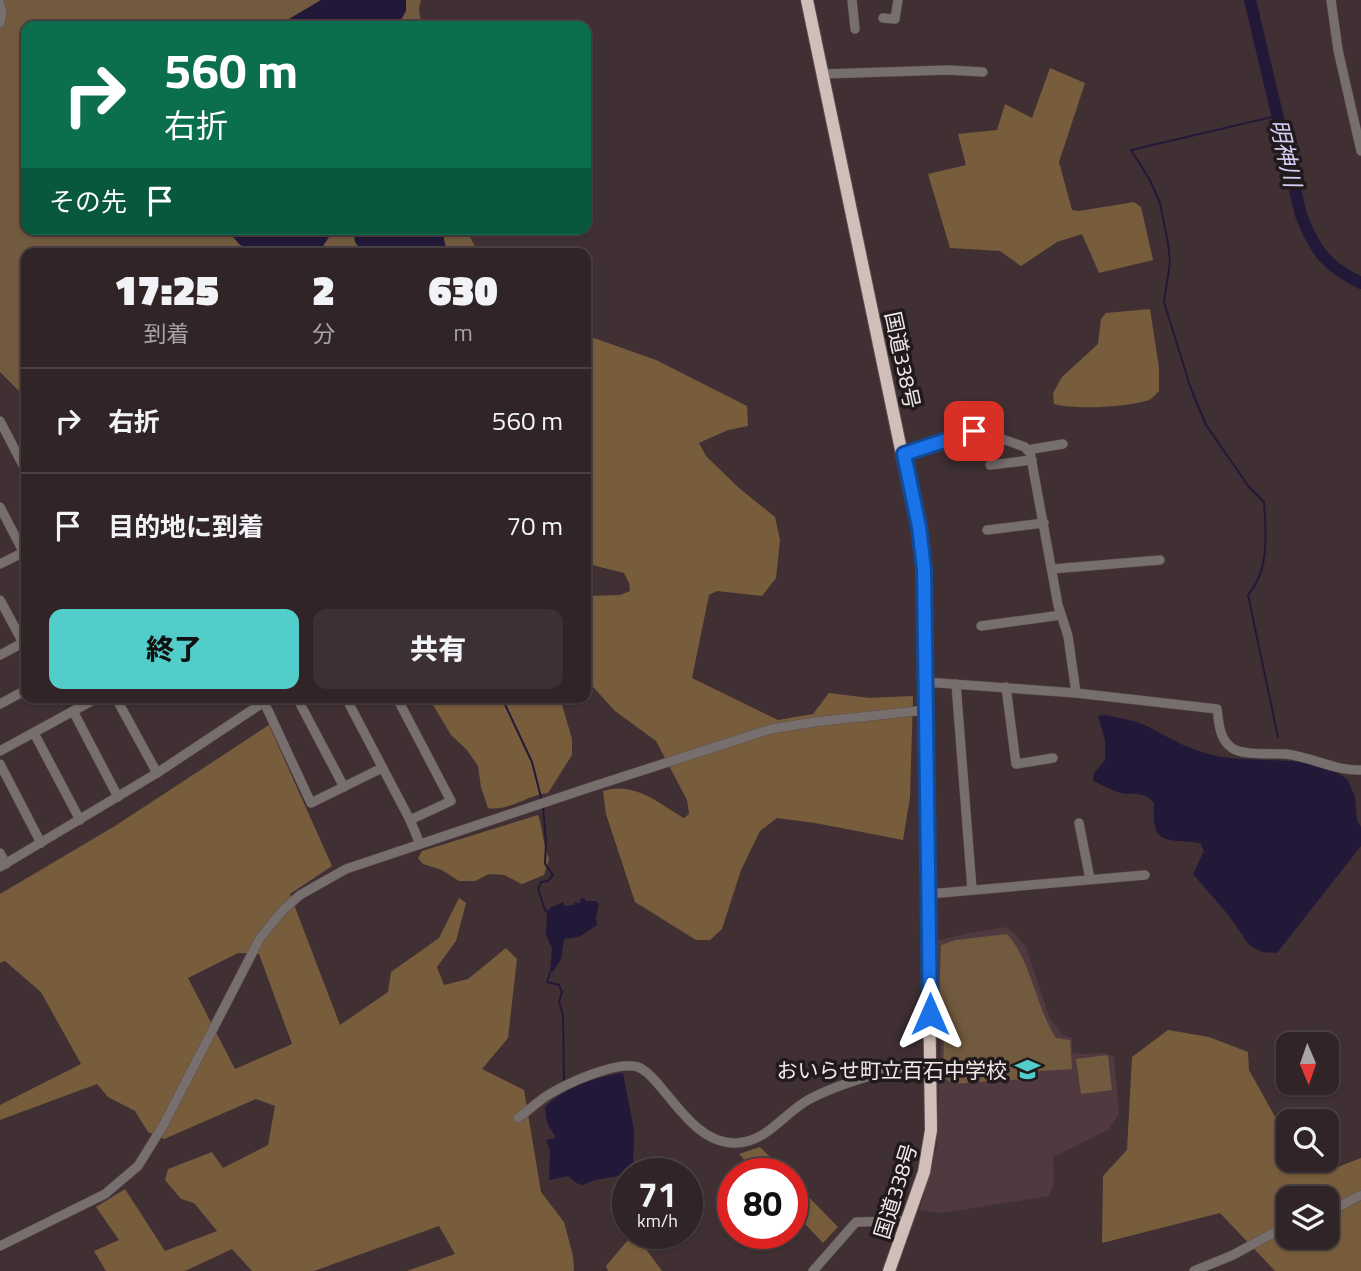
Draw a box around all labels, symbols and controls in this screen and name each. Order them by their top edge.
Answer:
text: 560 m [164,32,298,107]
icon: right [49,49,140,140]
text: 右折 [164,101,228,149]
water label: 明神川 [1261,115,1311,193]
text: その先 [49,182,127,221]
icon: arrive [141,182,179,220]
text: 17:25 [114,257,219,321]
text: 2 [312,257,335,321]
text: 630 [428,257,498,321]
street label: 国道338号 [877,309,929,411]
text: m [453,315,473,350]
text: 到着 [144,316,190,351]
text: 分 [312,316,335,351]
text: 560 m [492,401,563,440]
pin [944,401,1004,461]
icon: right [49,402,87,440]
text: 右折 [108,402,160,441]
icon: arrive [955,412,993,450]
text: 70 m [506,506,563,545]
icon: arrive [49,507,87,545]
text: 目的地に到着 [108,507,264,546]
button: 終了 [49,609,299,689]
button: 共有 [313,609,563,689]
position arrow [893,977,967,1051]
north arrow [1276,1032,1339,1096]
map controls [1276,1032,1339,1249]
place label: おいらせ町立百石中学校 [776,1054,1007,1086]
school or university icon: おいらせ町立百石中学校 [1013,1056,1041,1084]
button: search [1276,1109,1339,1172]
street label: 国道338号 [865,1139,925,1243]
speed limit sign: 80 [717,1158,808,1249]
text: 71 [638,1167,677,1221]
button: layers [1276,1186,1339,1249]
text: km/h [637,1207,678,1234]

